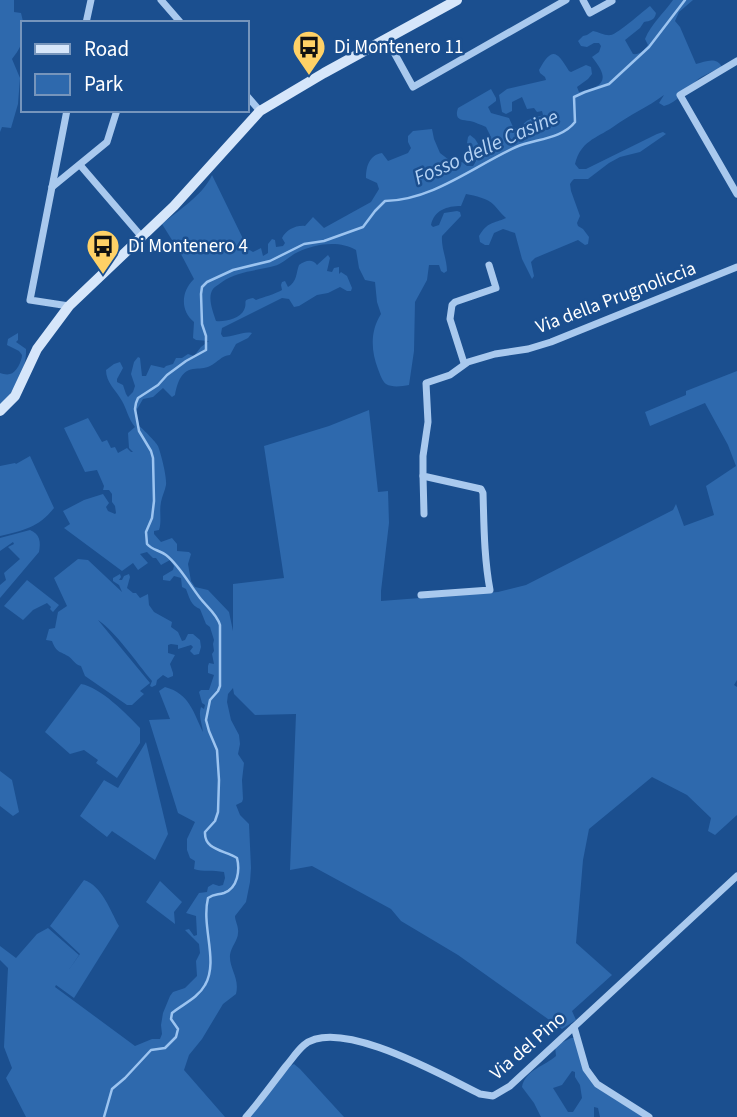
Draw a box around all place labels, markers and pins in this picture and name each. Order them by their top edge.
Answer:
bus stop icon: Di Montenero 11 [290,28,328,77]
place label: Di Montenero 11 [334,34,463,61]
bus stop icon: Di Montenero 4 [84,227,122,276]
place label: Di Montenero 4 [128,233,248,260]

